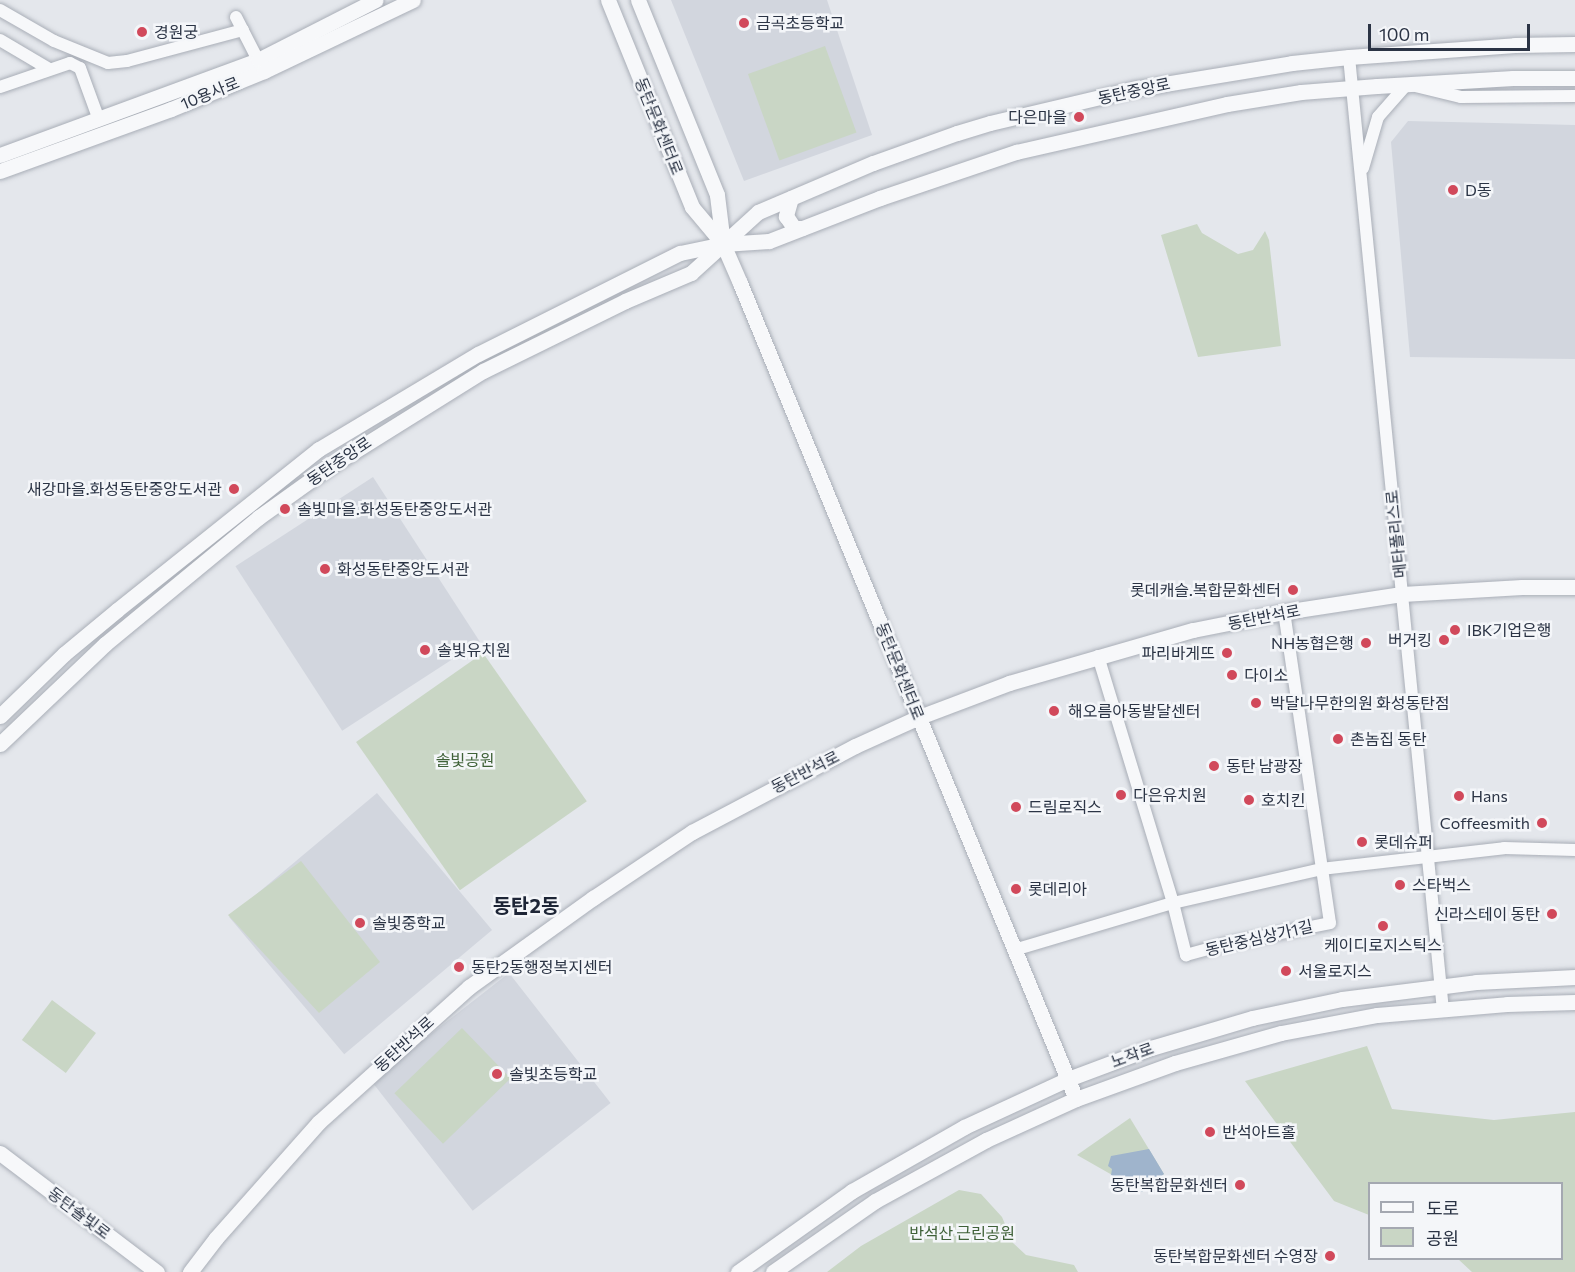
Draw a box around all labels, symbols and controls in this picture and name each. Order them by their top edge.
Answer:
scale bar [1371,12,1533,50]
place label: 금곡초등학교 [756,13,844,33]
marker: 금곡초등학교 [737,16,751,30]
place label: 경원궁 [154,22,198,42]
text: 100 m [1379,23,1429,45]
marker: 경원궁 [135,25,149,39]
street label: 10용사로 [178,73,242,113]
street label: 동탄중앙로 [1096,74,1172,108]
street label: 동탄문화센터로 [631,75,687,177]
place label: 다은마을 [1008,107,1067,127]
marker: 다은마을 [1072,110,1086,124]
place label: D동 [1465,180,1492,200]
marker: D동 [1446,183,1460,197]
street label: 동탄중앙로 [303,432,375,490]
place label: 새강마을.화성동탄중앙도서관 [27,479,222,499]
marker: 새강마을.화성동탄중앙도서관 [227,482,241,496]
street label: 메타폴리스로 [1382,489,1410,579]
place label: 솔빛마을.화성동탄중앙도서관 [297,499,492,519]
marker: 솔빛마을.화성동탄중앙도서관 [278,502,292,516]
place label: 화성동탄중앙도서관 [337,559,469,579]
marker: 화성동탄중앙도서관 [318,562,332,576]
place label: 롯데캐슬.복합문화센터 [1130,580,1281,600]
marker: 롯데캐슬.복합문화센터 [1286,583,1300,597]
street label: 동탄반석로 [1226,601,1302,633]
street label: 동탄문화센터로 [872,620,928,722]
place label: IBK기업은행 [1467,620,1551,640]
marker: IBK기업은행 [1448,623,1462,637]
place label: 버거킹 [1388,630,1432,650]
place label: NH농협은행 [1271,633,1354,653]
marker: 버거킹 [1437,633,1451,647]
marker: NH농협은행 [1359,636,1373,650]
place label: 솔빛유치원 [437,640,511,660]
marker: 솔빛유치원 [418,643,432,657]
place label: 파리바게뜨 [1141,643,1215,663]
marker: 파리바게뜨 [1220,646,1234,660]
place label: 다이소 [1244,665,1288,685]
marker: 다이소 [1225,668,1239,682]
place label: 박달나무한의원 화성동탄점 [1270,693,1450,713]
marker: 박달나무한의원 화성동탄점 [1247,694,1265,712]
place label: 해오름아동발달센터 [1068,701,1200,721]
marker: 해오름아동발달센터 [1045,702,1063,720]
place label: 촌놈집 동탄 [1350,729,1427,749]
marker: 촌놈집 동탄 [1331,732,1345,746]
street label: 동탄반석로 [768,747,842,797]
park label: 솔빛공원 [436,750,494,770]
place label: 동탄 남광장 [1226,756,1303,776]
marker: 동탄 남광장 [1207,759,1221,773]
place label: 다은유치원 [1133,785,1207,805]
place label: Hans [1471,786,1508,806]
marker: 다은유치원 [1114,788,1128,802]
marker: Hans [1452,789,1466,803]
place label: 호치킨 [1261,790,1305,810]
marker: 호치킨 [1242,793,1256,807]
place label: 드림로직스 [1028,797,1102,817]
marker: 드림로직스 [1009,800,1023,814]
place label: Coffeesmith [1440,813,1530,833]
marker: Coffeesmith [1535,816,1549,830]
place label: 롯데슈퍼 [1374,832,1433,852]
marker: 롯데슈퍼 [1355,835,1369,849]
place label: 스타벅스 [1412,875,1471,895]
marker: 스타벅스 [1393,878,1407,892]
place label: 롯데리아 [1028,879,1087,899]
marker: 롯데리아 [1009,882,1023,896]
district label: 동탄2동 [493,893,559,917]
place label: 신라스테이 동탄 [1434,904,1540,924]
marker: 신라스테이 동탄 [1545,907,1559,921]
place label: 솔빛중학교 [372,913,446,933]
marker: 솔빛중학교 [353,916,367,930]
street label: 동탄중심상가1길 [1203,916,1315,960]
marker: 케이디로지스틱스 [1376,919,1390,933]
place label: 케이디로지스틱스 [1324,935,1442,955]
place label: 동탄2동행정복지센터 [471,957,612,977]
marker: 동탄2동행정복지센터 [452,960,466,974]
place label: 서울로지스 [1298,961,1372,981]
marker: 서울로지스 [1279,964,1293,978]
street label: 동탄반석로 [370,1012,438,1076]
street label: 노작로 [1108,1038,1156,1072]
place label: 솔빛초등학교 [509,1064,597,1084]
marker: 솔빛초등학교 [490,1067,504,1081]
place label: 반석아트홀 [1222,1122,1296,1142]
marker: 반석아트홀 [1203,1125,1217,1139]
place label: 동탄복합문화센터 [1110,1175,1228,1195]
marker: 동탄복합문화센터 [1233,1178,1247,1192]
legend [1368,1182,1563,1260]
street label: 동탄솔빛로 [44,1183,114,1243]
text: 도로 [1426,1197,1459,1219]
park label: 반석산 근린공원 [909,1223,1015,1243]
text: 공원 [1426,1227,1459,1249]
place label: 동탄복합문화센터 수영장 [1153,1246,1318,1266]
marker: 동탄복합문화센터 수영장 [1323,1249,1337,1263]

